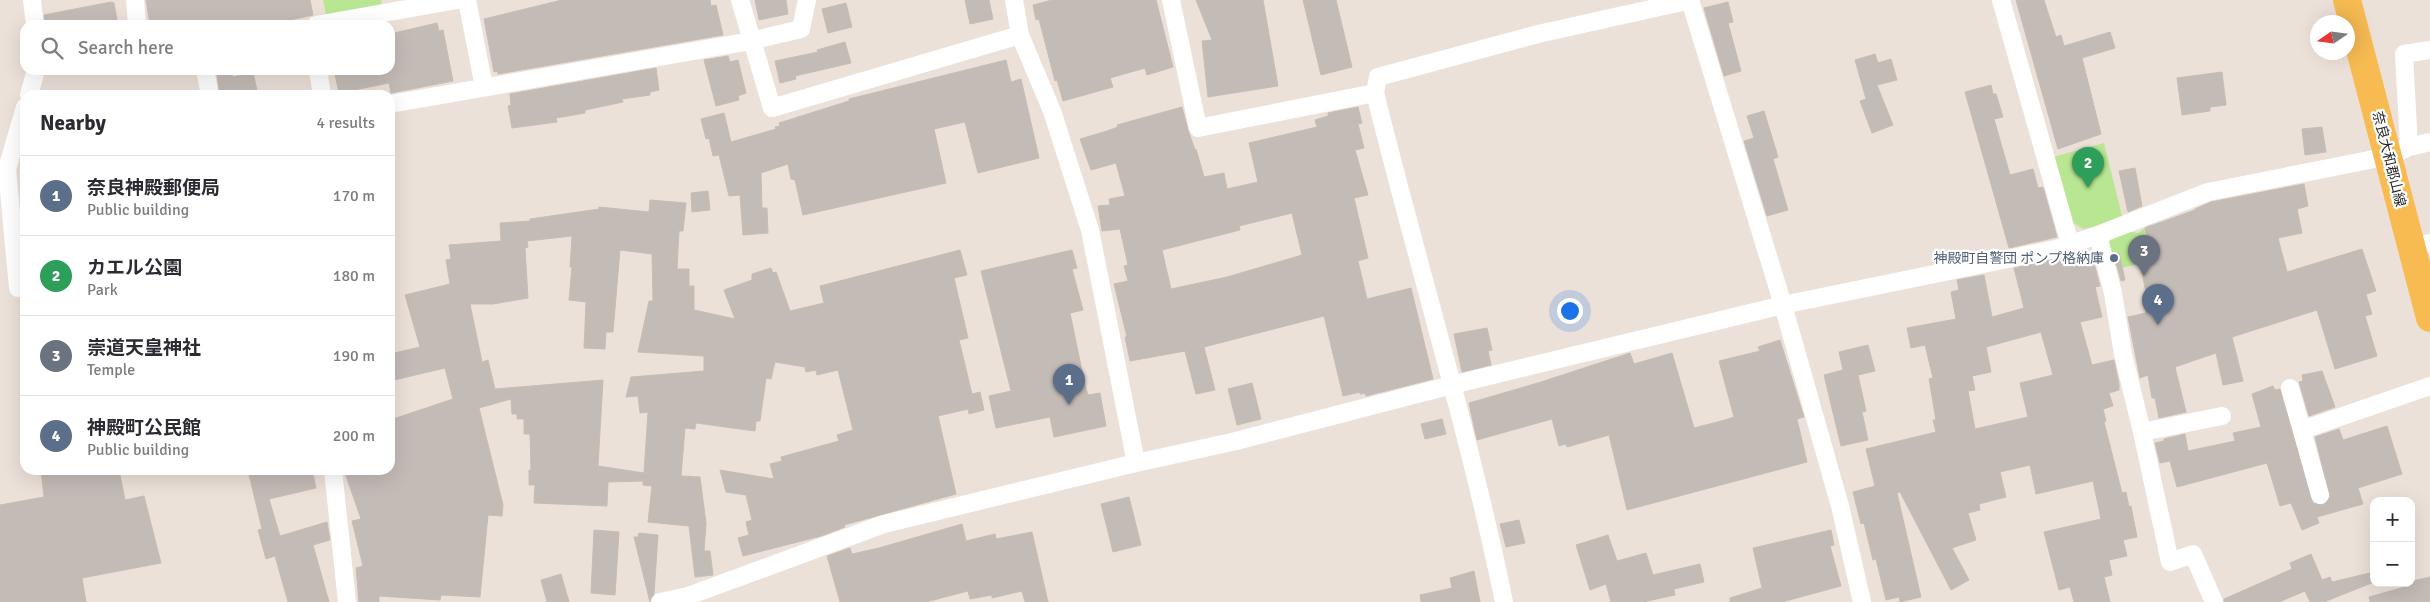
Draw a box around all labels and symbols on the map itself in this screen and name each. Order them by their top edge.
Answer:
north arrow [2310,15,2355,60]
street label: 奈良大和郡山線 [2369,109,2409,209]
pin: 2 [2072,147,2104,188]
pin: 3 [2128,235,2160,276]
place label: 神殿町自警団 ポンプ格納庫 [1933,250,2104,267]
marker: 神殿町自警団 ポンプ格納庫 [2108,252,2120,264]
pin: 4 [2142,284,2174,325]
your location [1557,298,1583,324]
pin: 1 [1053,364,1085,405]

